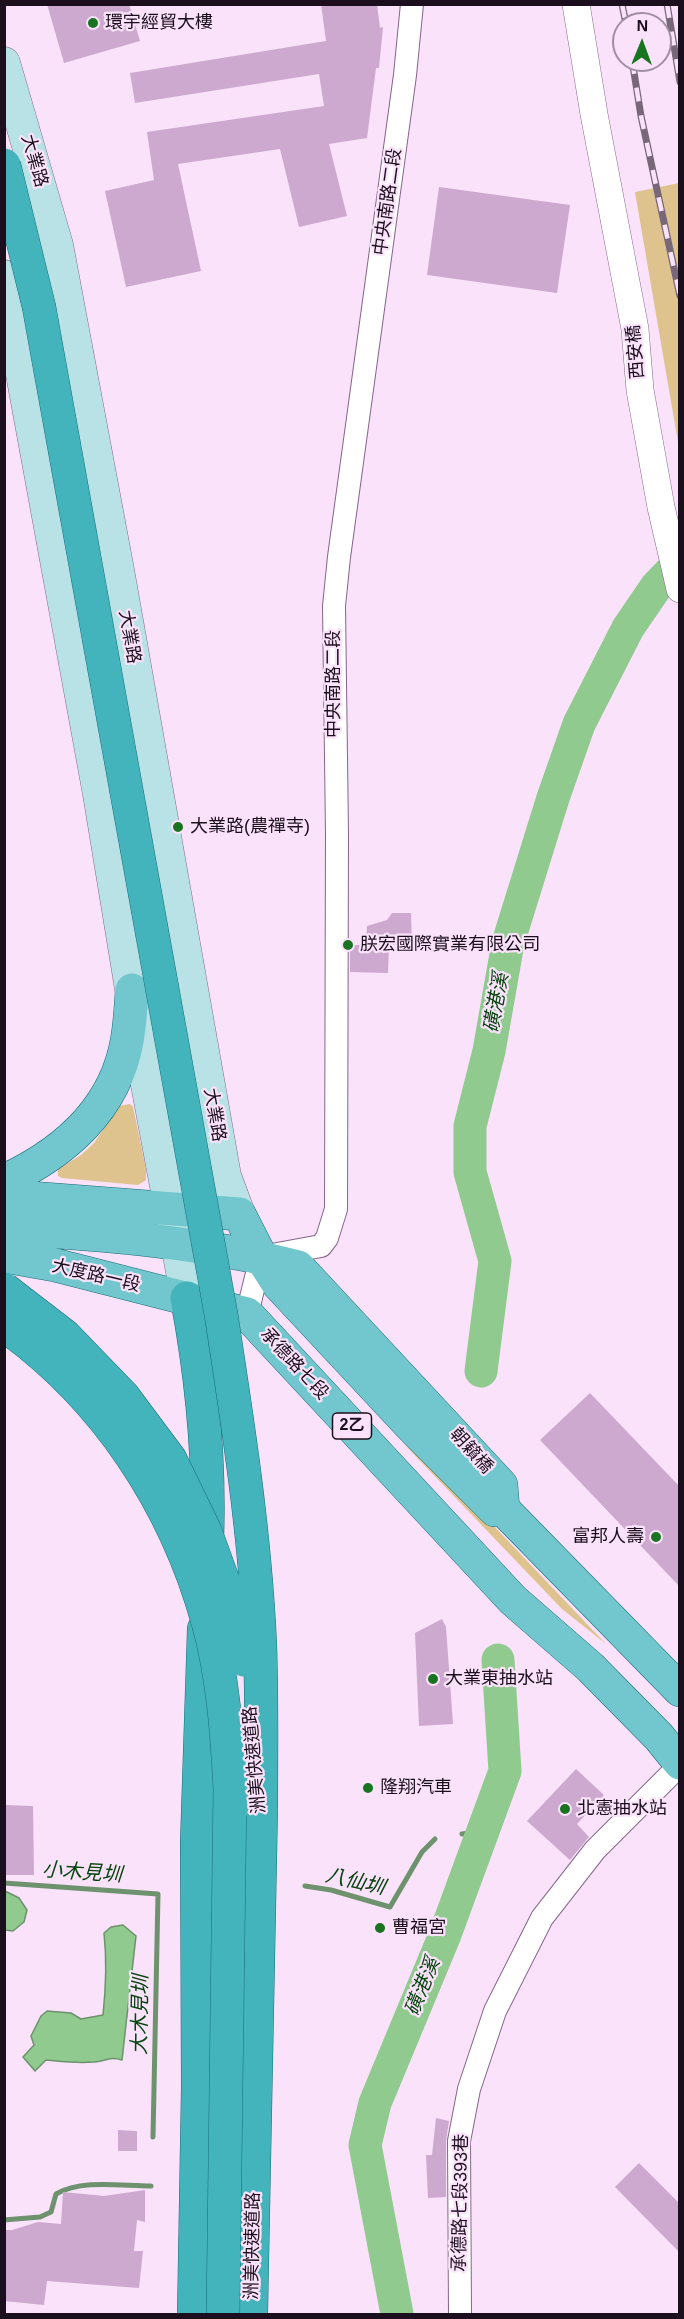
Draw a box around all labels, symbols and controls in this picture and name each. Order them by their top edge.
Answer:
place label: 環宇經貿大樓 [105,12,213,34]
north arrow [612,12,672,72]
marker: 環宇經貿大樓 [86,16,100,30]
text: N [636,17,648,34]
street label: 大業路 [16,132,52,190]
street label: 中央南路二段 [370,147,406,257]
street label: 西安橋 [623,324,649,380]
street label: 大業路 [114,609,144,665]
street label: 中央南路二段 [323,630,345,738]
place label: 大業路(農禪寺) [190,816,310,838]
marker: 大業路(農禪寺) [171,820,185,834]
place label: 朕宏國際實業有限公司 [360,934,540,956]
marker: 朕宏國際實業有限公司 [341,938,355,952]
water label: 磺港溪 [480,971,514,1035]
street label: 大業路 [199,1087,229,1143]
street label: 大度路一段 [50,1255,142,1297]
street label: 承德路七段 [255,1324,333,1404]
road number: 2乙 [332,1413,372,1439]
street label: 朝籟橋 [445,1424,497,1478]
place label: 富邦人壽 [572,1526,644,1548]
marker: 富邦人壽 [649,1530,663,1544]
place label: 大業東抽水站 [445,1668,553,1690]
marker: 大業東抽水站 [426,1672,440,1686]
street label: 洲美快速道路 [240,1705,270,1815]
place label: 隆翔汽車 [380,1777,452,1799]
marker: 隆翔汽車 [361,1781,375,1795]
place label: 北憲抽水站 [577,1798,667,1820]
marker: 北憲抽水站 [558,1802,572,1816]
water label: 小木見圳 [41,1858,123,1888]
water label: 八仙圳 [323,1864,387,1900]
place label: 曹福宮 [392,1917,446,1939]
marker: 曹福宮 [373,1921,387,1935]
water label: 磺港溪 [401,1955,445,2019]
water label: 大木見圳 [128,1975,154,2055]
street label: 承德路七段393巷 [449,2134,473,2272]
street label: 洲美快速道路 [241,2192,265,2300]

